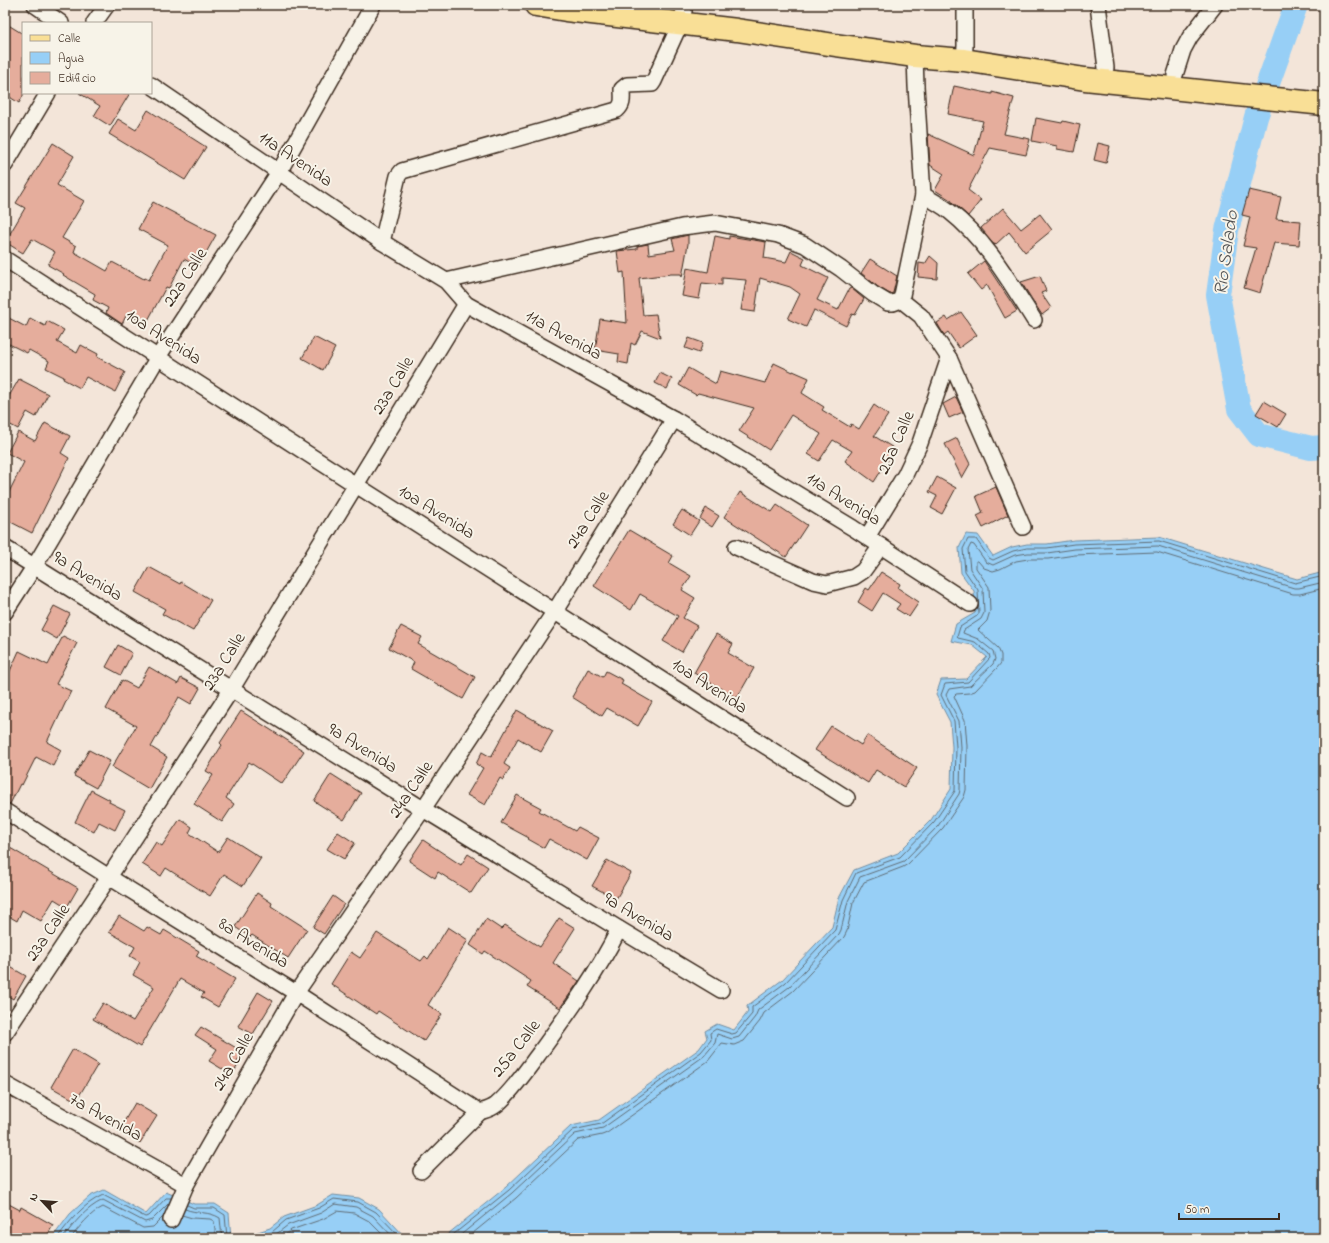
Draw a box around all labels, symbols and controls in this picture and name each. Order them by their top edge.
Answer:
legend [22,22,152,94]
text: Calle [58,30,81,48]
text: Agua [58,50,84,69]
text: Edificio [58,70,96,88]
street label: 11a Avenida [253,126,337,194]
water label: Río Salado [1208,208,1246,297]
street label: 22a Calle [157,243,215,313]
street label: 10a Avenida [120,304,206,372]
street label: 11a Avenida [520,304,606,368]
street label: 23a Calle [366,351,422,420]
street label: 25a Calle [871,406,923,479]
street label: 11a Avenida [800,467,886,533]
street label: 10a Avenida [393,479,479,547]
street label: 24a Calle [561,485,618,554]
street label: 9a Avenida [47,545,127,609]
street label: 23a Calle [197,627,254,696]
street label: 10a Avenida [666,653,752,721]
street label: 9a Avenida [322,717,402,781]
street label: 24a Calle [383,755,441,824]
street label: 9a Avenida [598,887,678,949]
street label: 23a Calle [20,898,78,967]
street label: 8a Avenida [212,912,294,976]
street label: 25a Calle [486,1014,548,1083]
street label: 24a Calle [207,1027,262,1096]
street label: 7a Avenida [64,1087,146,1149]
north arrow [22,1181,62,1221]
text: N [25,1190,43,1204]
scale bar [1179,1195,1279,1221]
text: 50 m [1185,1201,1209,1219]

